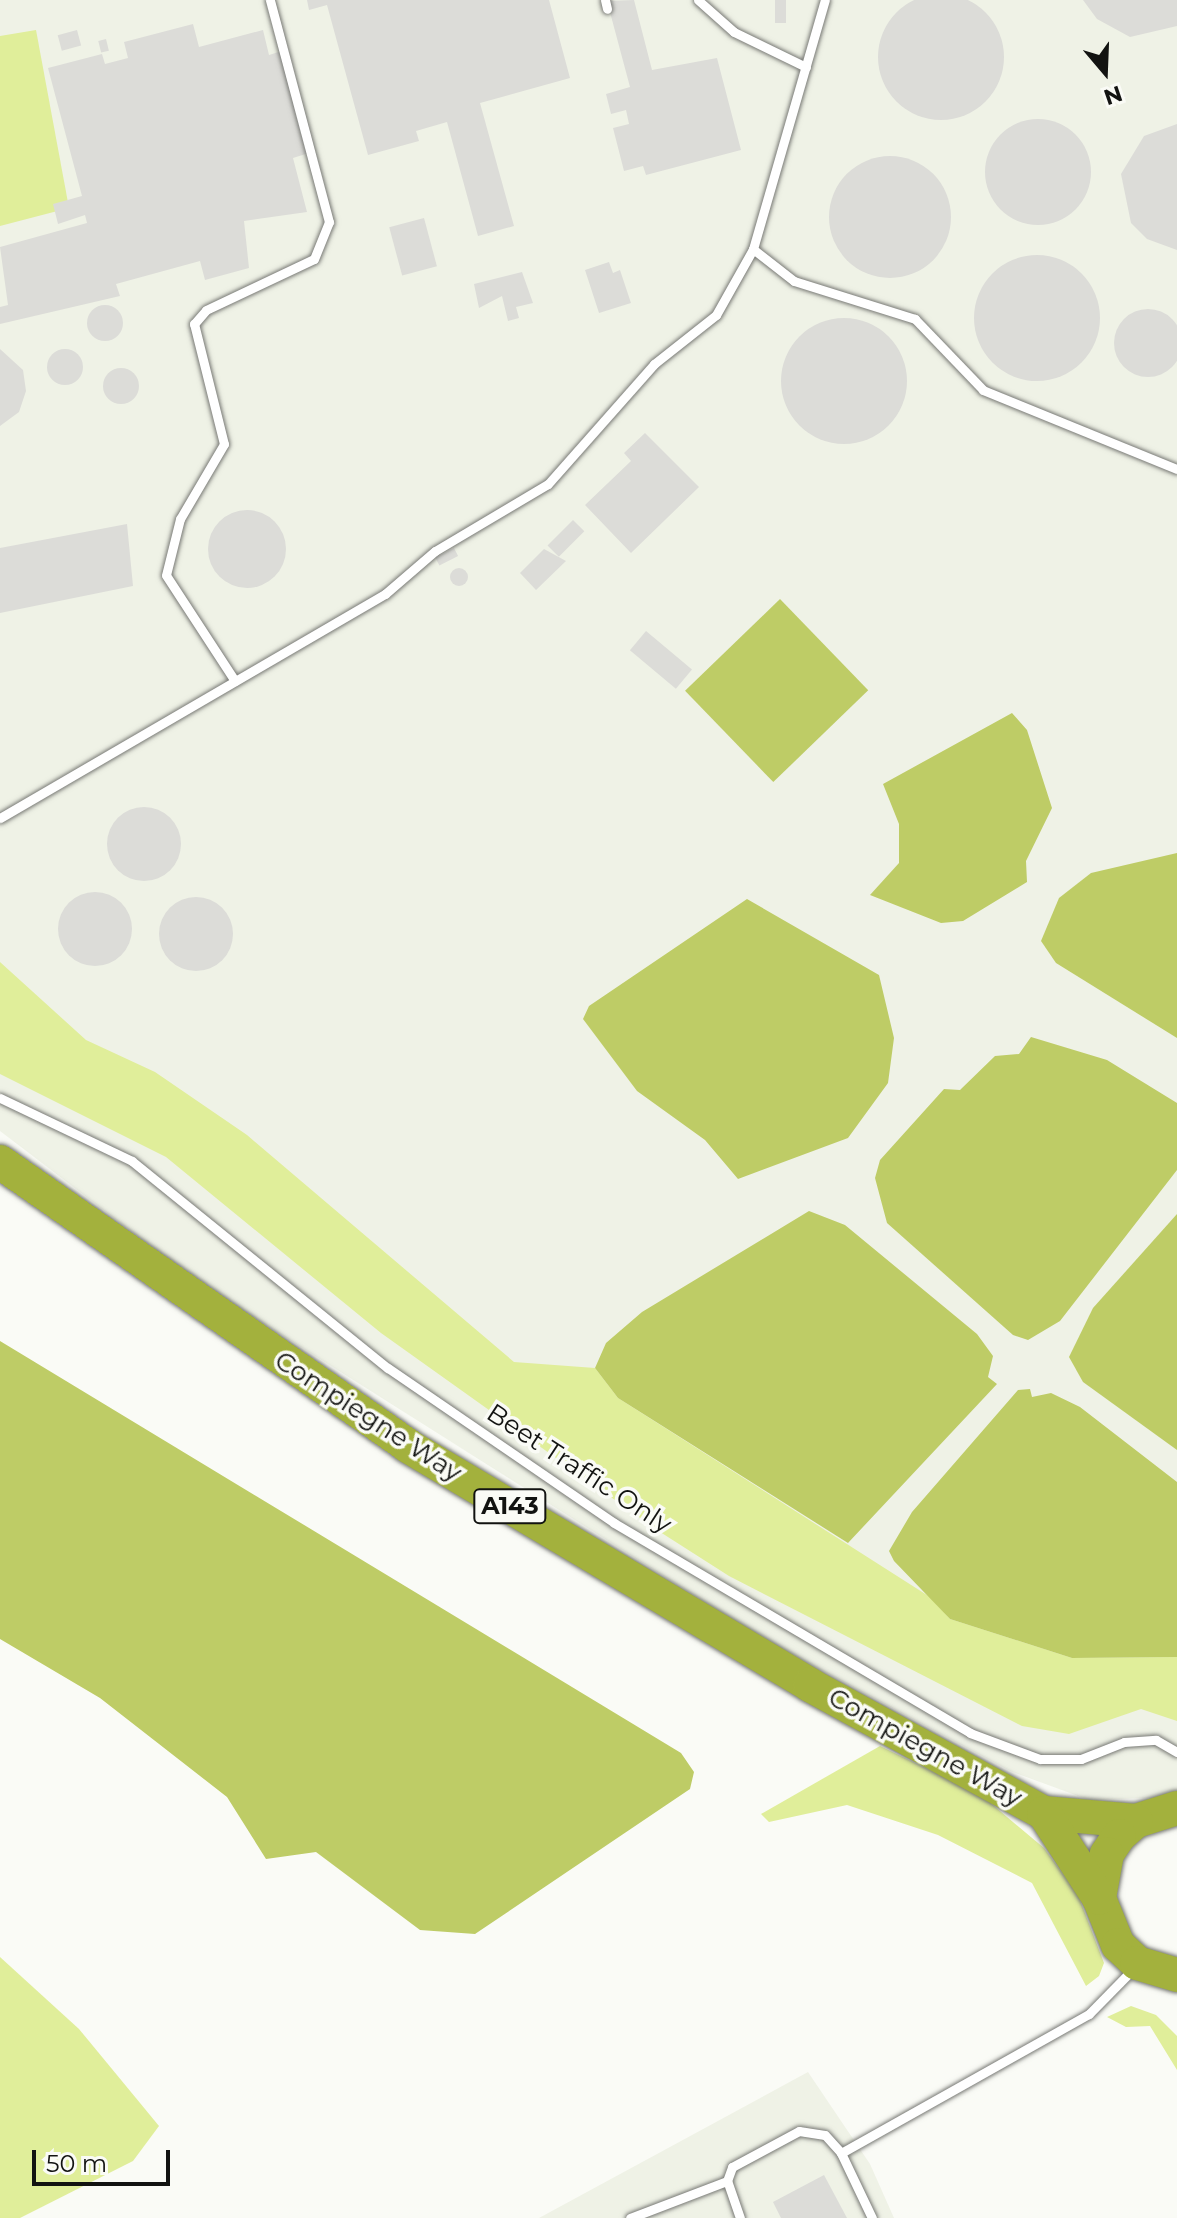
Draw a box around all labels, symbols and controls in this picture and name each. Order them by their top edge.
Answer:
north arrow [1065,32,1145,112]
text: N [1100,80,1126,111]
street label: Compiegne Way [269,1345,467,1489]
street label: Beet Traffic Only [481,1398,677,1540]
road number: A143 [472,1486,548,1526]
street label: Compiegne Way [823,1682,1027,1814]
scale bar [36,2134,174,2184]
text: 50 m [46,2149,107,2178]

